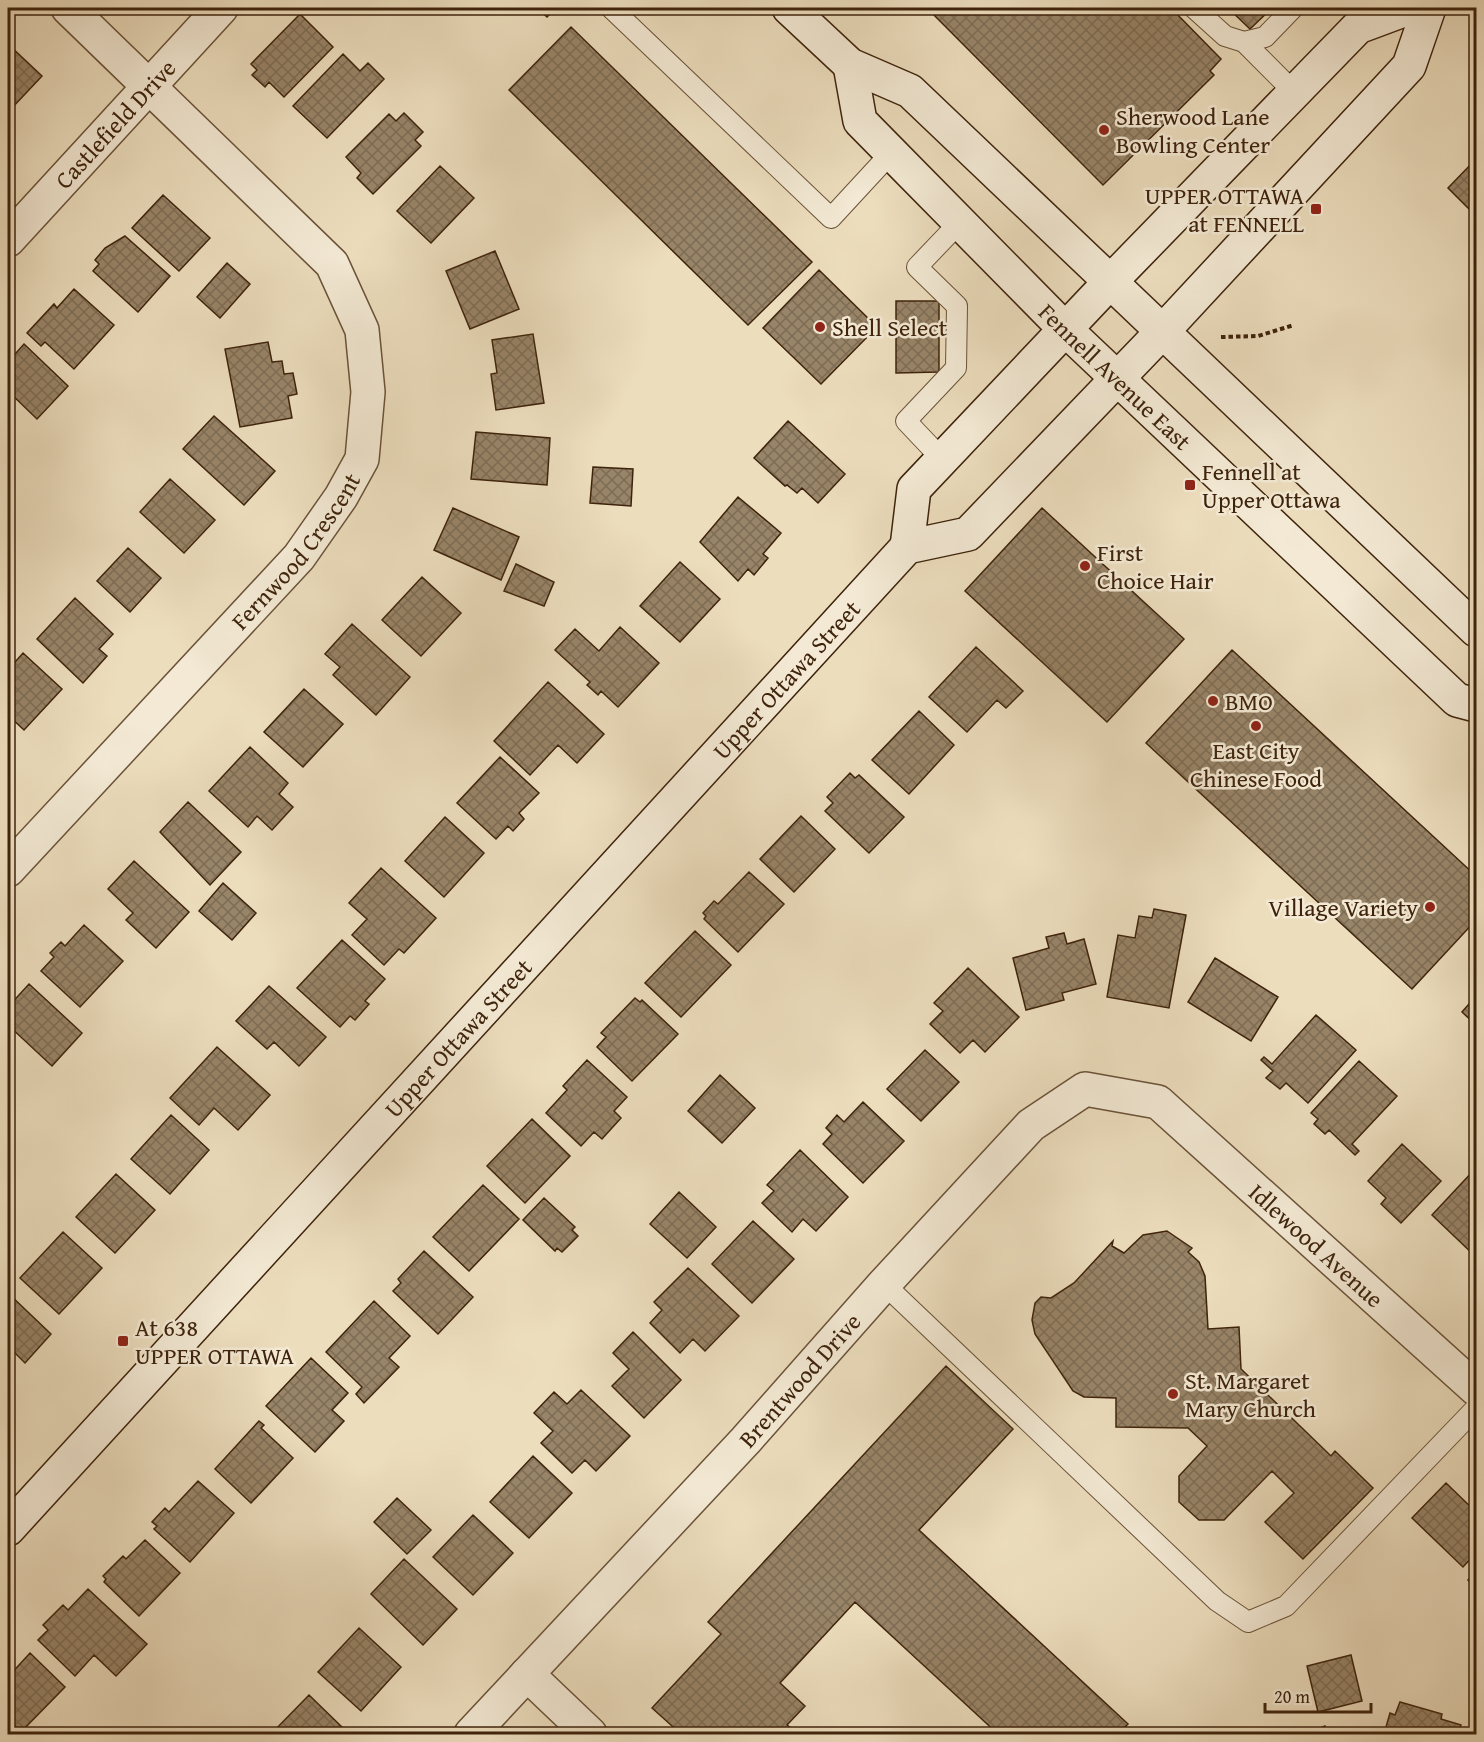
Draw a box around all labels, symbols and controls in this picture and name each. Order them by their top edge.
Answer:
street label: Castlefield Drive [46,51,183,196]
place label: Sherwood Lane Bowling Center [1116,99,1270,162]
marker: Sherwood Lane Bowling Center [1097,123,1111,137]
place label: UPPER OTTAWA at FENNELL [1145,178,1304,241]
marker: UPPER OTTAWA at FENNELL [1309,202,1323,216]
street label: Fennell Avenue East [1031,295,1200,458]
place label: Shell Select [832,310,948,345]
marker: Shell Select [813,320,827,334]
place label: Fennell at Upper Ottawa [1202,454,1341,517]
street label: Fernwood Crescent [223,466,369,637]
marker: Fennell at Upper Ottawa [1183,478,1197,492]
place label: First Choice Hair [1097,535,1214,598]
marker: First Choice Hair [1078,559,1092,573]
street label: Upper Ottawa Street [704,592,868,767]
place label: BMO [1225,684,1273,719]
marker: BMO [1206,694,1220,708]
marker: East City Chinese Food [1249,719,1263,733]
place label: East City Chinese Food [1190,733,1322,796]
place label: Village Variety [1268,890,1418,925]
marker: Village Variety [1423,900,1437,914]
street label: Upper Ottawa Street [376,950,540,1125]
street label: Idlewood Avenue [1241,1175,1392,1315]
street label: Brentwood Drive [730,1305,869,1455]
place label: At 638 UPPER OTTAWA [135,1310,295,1373]
marker: At 638 UPPER OTTAWA [116,1334,130,1348]
place label: St. Margaret Mary Church [1185,1363,1316,1426]
marker: St. Margaret Mary Church [1166,1387,1180,1401]
scale bar [1265,1676,1372,1714]
text: 20 m [1274,1683,1310,1710]

